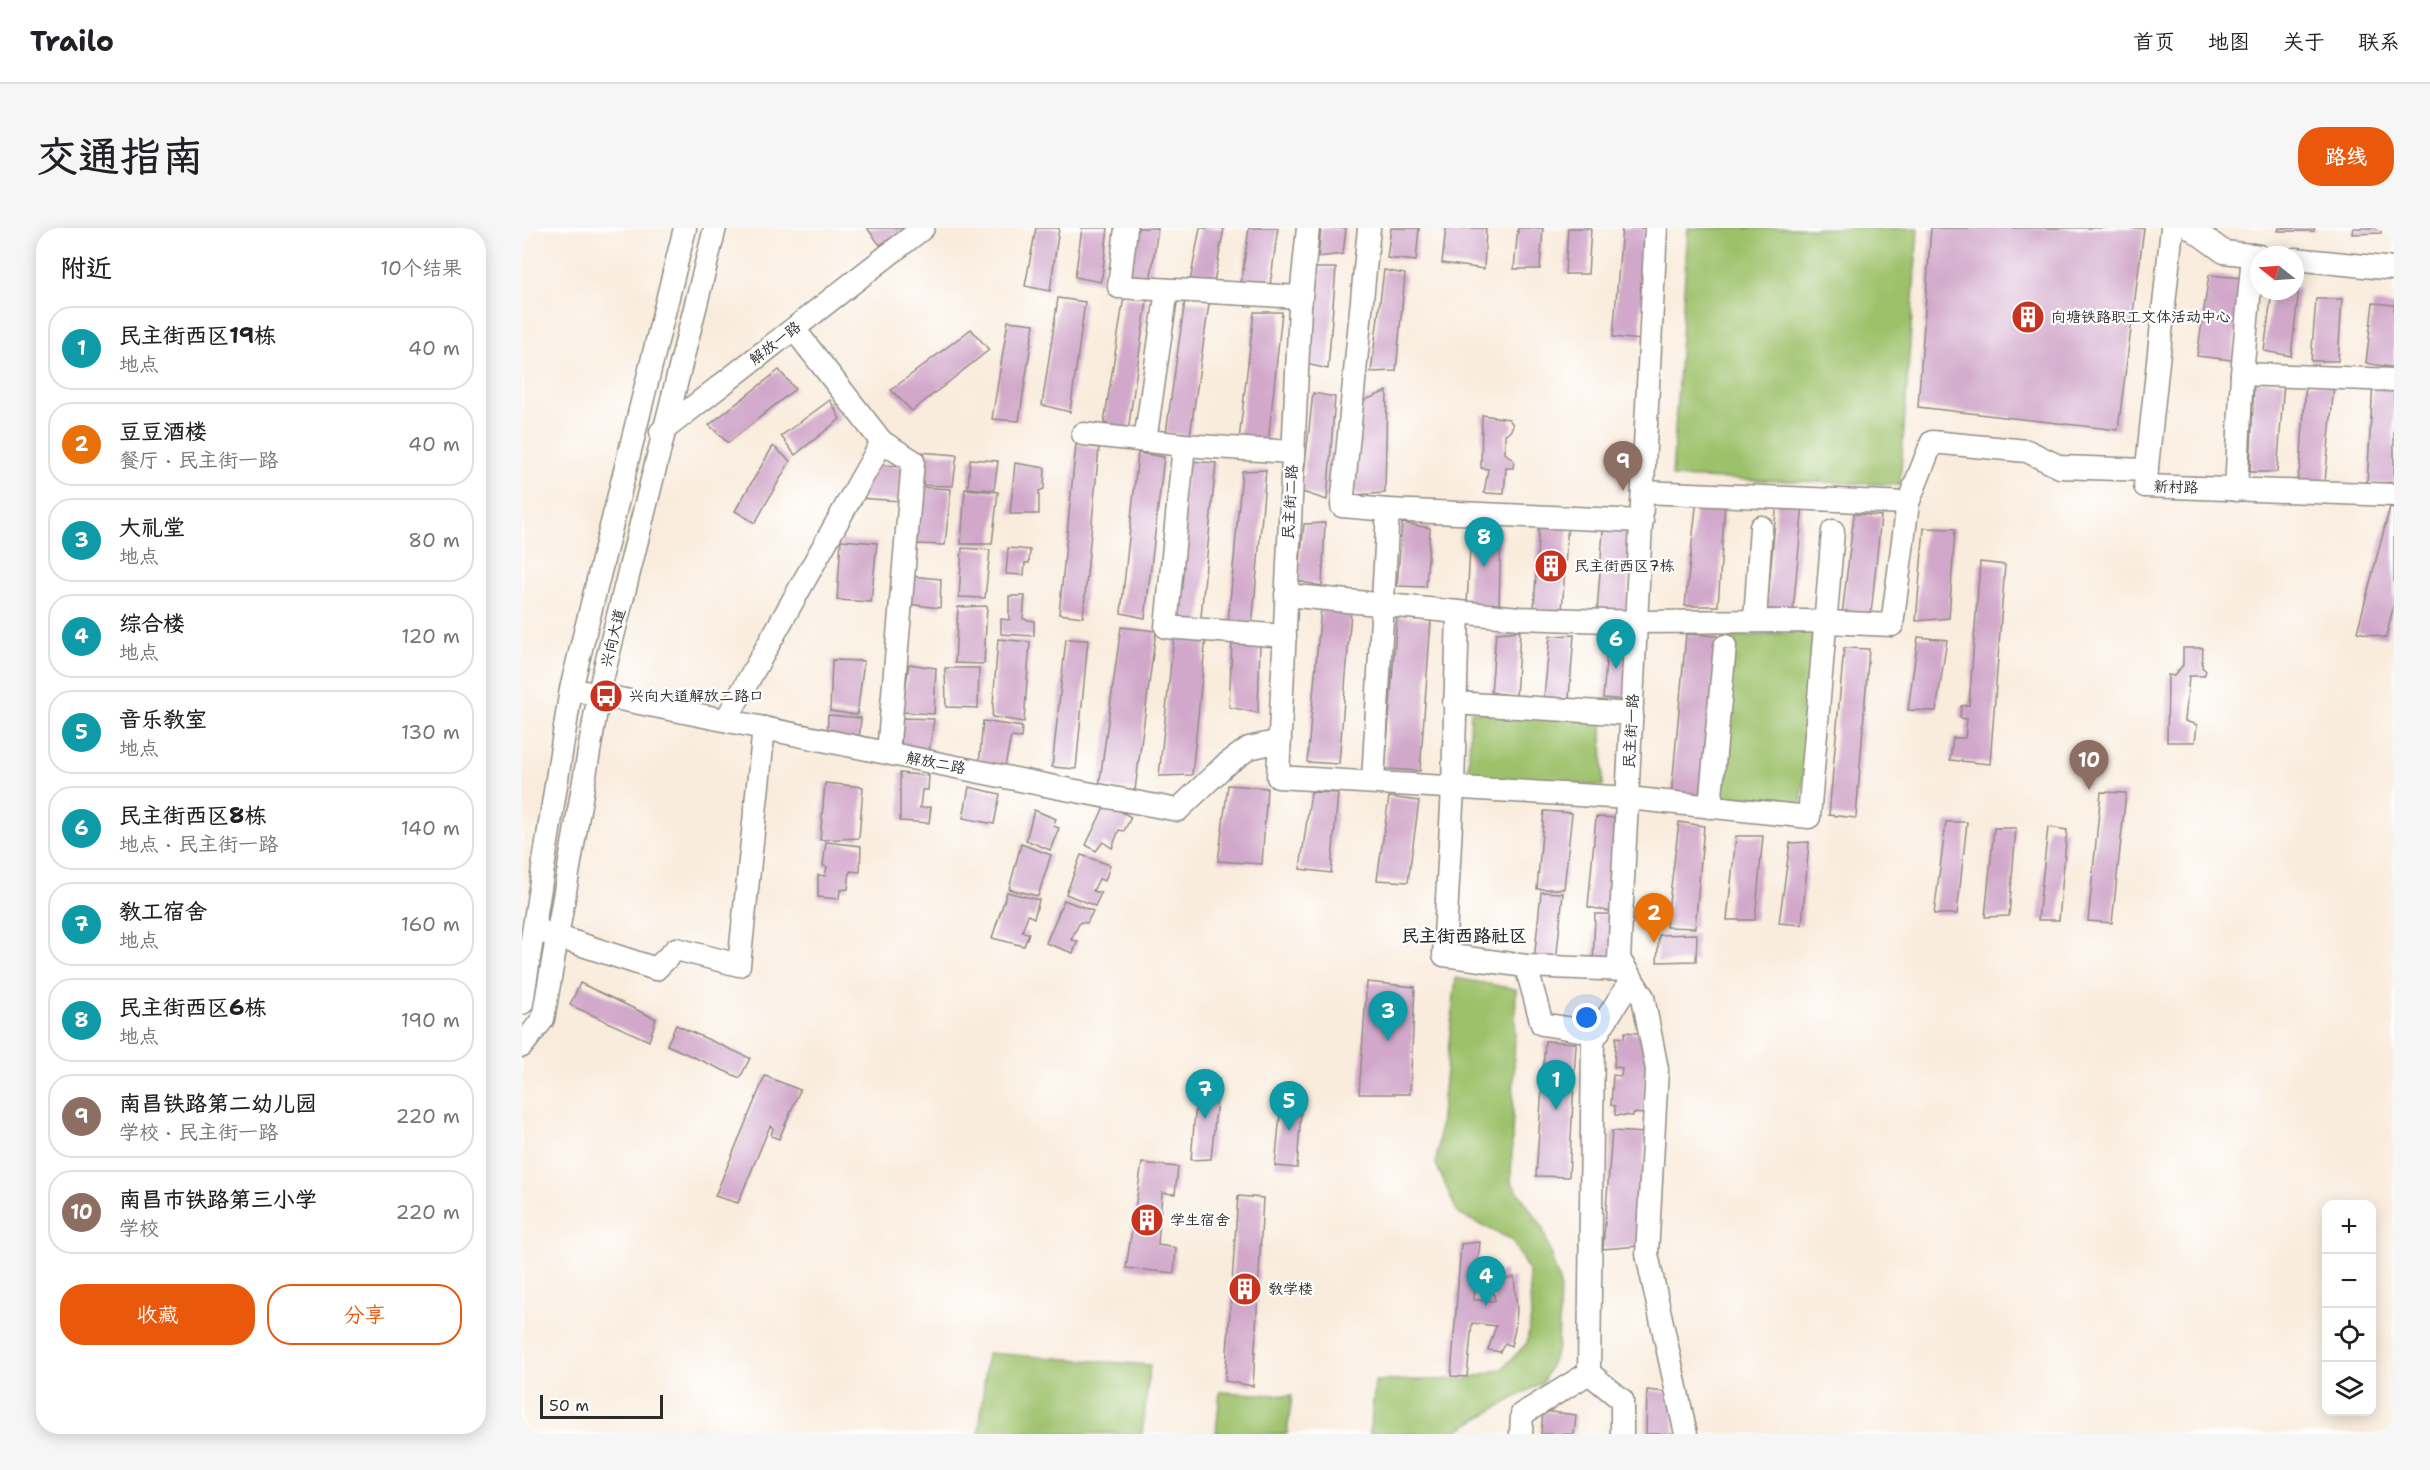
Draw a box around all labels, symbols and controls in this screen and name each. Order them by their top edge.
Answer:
text: Trailo [30,22,114,60]
text: 首页 [2133,28,2175,56]
text: 地图 [2208,28,2250,56]
text: 关于 [2283,28,2325,56]
text: 联系 [2358,28,2400,56]
button: 路线 [2298,127,2394,186]
text: 交通指南 [36,128,204,184]
north arrow [2250,246,2304,300]
text: 附近 [60,250,112,285]
text: 10个结果 [380,255,462,281]
building icon: 向塘铁路职工文体活动中心 [2010,299,2046,335]
place label: 向塘铁路职工文体活动中心 [2051,307,2231,327]
street label: 解放一路 [745,317,805,369]
text: 民主街西区19栋 [119,321,276,350]
text: 1 [77,335,86,361]
text: 40 m [408,335,460,361]
text: 地点 [119,351,159,377]
text: 豆豆酒楼 [119,417,207,446]
text: 2 [75,431,89,457]
text: 40 m [408,431,460,457]
pin: 9 [1604,442,1642,491]
text: 餐厅 · 民主街一路 [119,447,278,473]
street label: 民主街二路 [1278,464,1302,540]
street label: 新村路 [2153,476,2199,498]
text: 大礼堂 [119,513,185,542]
pin: 8 [1464,518,1504,567]
text: 3 [75,527,89,553]
text: 80 m [408,527,460,553]
text: 地点 [119,543,159,569]
building icon: 民主街西区7栋 [1533,548,1569,584]
place label: 民主街西区7栋 [1574,556,1675,576]
street label: 兴向大道 [596,606,630,670]
text: 综合楼 [119,609,185,638]
pin: 6 [1596,620,1636,669]
text: 4 [75,623,89,649]
text: 120 m [401,623,460,649]
text: 地点 [119,639,159,665]
bus stop icon: 兴向大道解放二路口 [588,678,624,714]
place label: 兴向大道解放二路口 [629,686,764,706]
street label: 民主街一路 [1619,693,1643,769]
text: 音乐教室 [119,705,207,734]
text: 5 [75,719,88,745]
text: 130 m [401,719,460,745]
text: 地点 [119,735,159,761]
pin: 10 [2070,740,2108,790]
street label: 解放二路 [905,747,967,779]
text: 民主街西区8栋 [119,801,266,830]
text: 6 [75,815,89,841]
text: 140 m [401,815,460,841]
text: 地点 · 民主街一路 [119,831,278,857]
pin: 2 [1634,894,1674,943]
text: 教工宿舍 [119,897,207,926]
text: 7 [75,911,89,937]
text: 160 m [401,911,460,937]
district label: 民主街西路社区 [1401,924,1527,948]
text: 地点 [119,927,159,953]
pin: 3 [1368,992,1408,1041]
text: 民主街西区6栋 [119,993,266,1022]
your location [1572,1003,1601,1032]
text: 8 [75,1007,89,1033]
text: 190 m [401,1007,460,1033]
text: 地点 [119,1023,159,1049]
pin: 1 [1536,1060,1576,1110]
pin: 7 [1186,1070,1224,1119]
pin: 5 [1270,1082,1308,1131]
text: 南昌铁路第二幼儿园 [119,1089,317,1118]
text: 9 [75,1103,89,1129]
text: 220 m [396,1103,460,1129]
text: 学校 · 民主街一路 [119,1119,278,1145]
text: 南昌市铁路第三小学 [119,1185,317,1214]
text: 10 [70,1199,93,1225]
text: 220 m [396,1199,460,1225]
map controls [2322,1200,2376,1416]
button: + [2322,1200,2376,1254]
building icon: 学生宿舍 [1129,1202,1165,1238]
place label: 学生宿舍 [1170,1210,1230,1230]
text: 学校 [119,1215,159,1241]
button: − [2322,1254,2376,1308]
pin: 4 [1466,1256,1506,1306]
building icon: 教学楼 [1227,1271,1263,1307]
place label: 教学楼 [1268,1279,1313,1299]
button: 收藏 [60,1284,255,1345]
button: 分享 [267,1284,462,1345]
button: locate [2322,1308,2376,1362]
button: layers [2322,1362,2376,1416]
scale bar [540,1392,663,1420]
text: 50 m [549,1395,589,1416]

